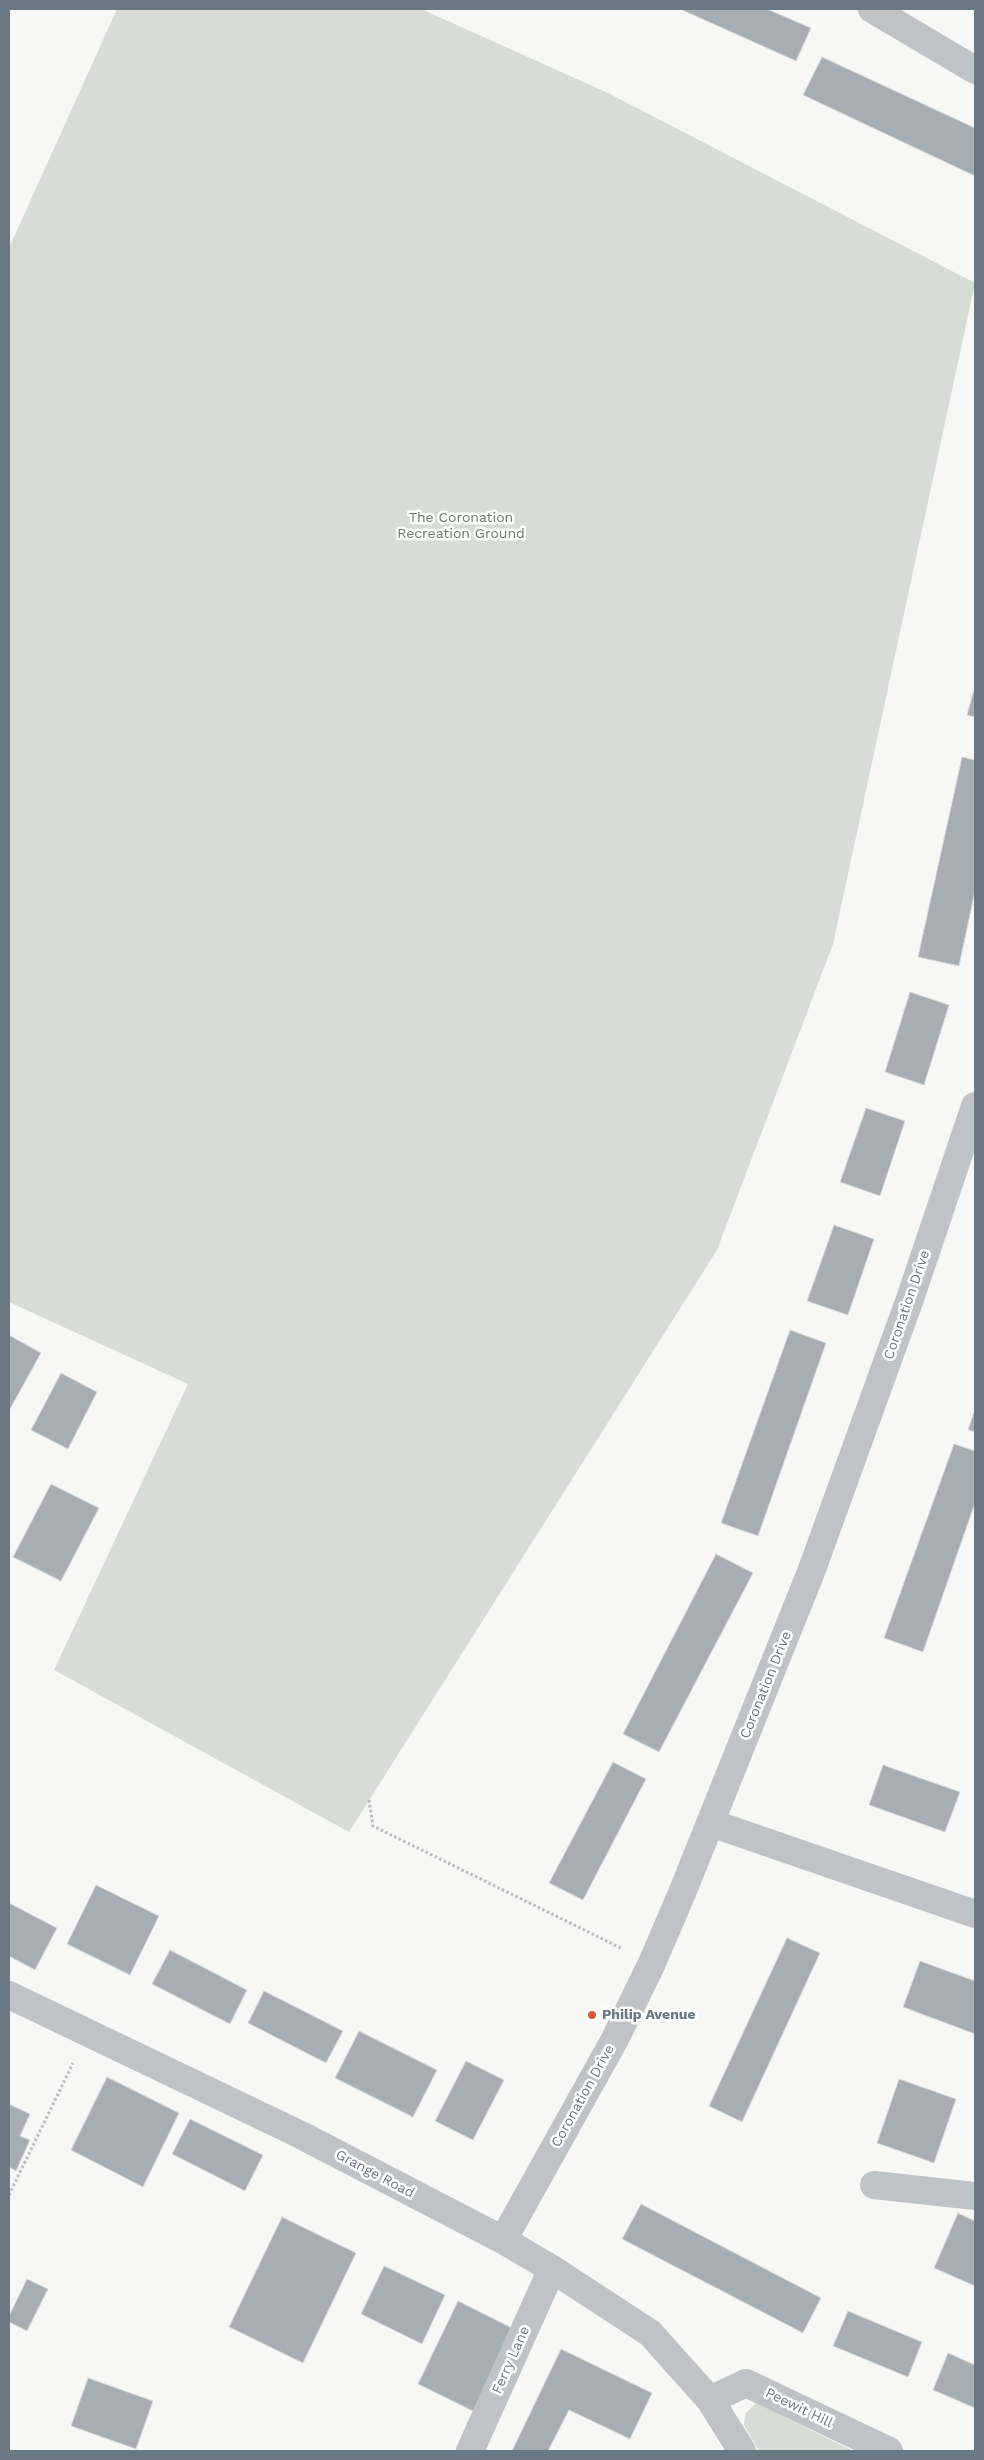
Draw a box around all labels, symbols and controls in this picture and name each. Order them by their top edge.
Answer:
park label: The Coronation Recreation Ground [397,510,525,542]
street label: Coronation Drive [880,1248,934,1362]
street label: Coronation Drive [737,1629,795,1741]
place label: Philip Avenue [602,2007,696,2023]
marker: Philip Avenue [586,2009,598,2021]
street label: Coronation Drive [548,2042,618,2150]
street label: Grange Road [333,2146,417,2202]
street label: Ferry Lane [489,2324,533,2396]
street label: Peewit Hill [762,2384,836,2432]

